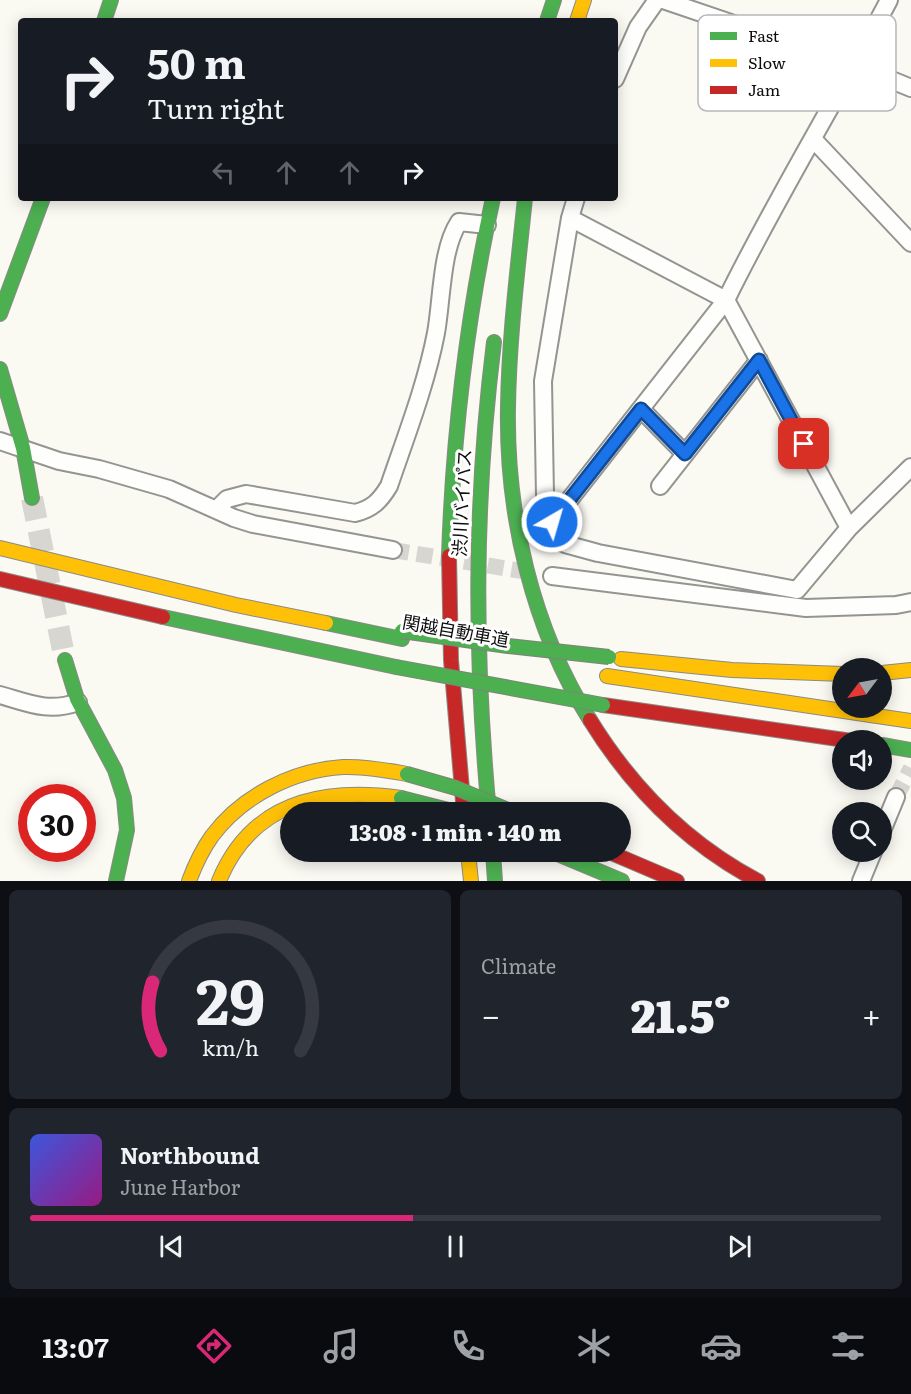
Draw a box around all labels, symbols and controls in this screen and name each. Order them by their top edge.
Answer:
legend [698,15,896,111]
text: Fast [748,23,780,47]
text: 50 m [147,30,246,92]
icon: right [48,42,126,120]
text: Slow [748,50,786,74]
text: Jam [748,77,781,101]
text: Turn right [147,87,284,127]
icon: left [207,156,240,189]
icon: ahead [270,156,303,189]
icon: ahead [333,156,366,189]
icon: right [396,156,429,189]
pin [778,418,829,469]
icon: arrive [787,427,820,460]
street label: 渋川バイパス [445,449,477,557]
position arrow [520,490,584,554]
street label: 関越自動車道 [400,607,512,653]
north arrow [832,658,892,718]
map controls [832,658,892,862]
button: sound [832,730,892,790]
speed limit sign: 30 [18,784,96,862]
button: search [832,802,892,862]
text: 13:08 · 1 min · 140 m [350,815,561,848]
text: Climate [481,950,556,980]
text: 29 [195,952,265,1044]
text: 21.5° [631,980,731,1047]
text: − [481,989,500,1038]
text: + [862,989,881,1038]
text: km/h [201,1032,259,1064]
text: Northbound [120,1138,260,1171]
text: June Harbor [120,1171,240,1201]
icon: previous [155,1230,188,1263]
icon: pause [439,1230,472,1263]
icon: next [723,1230,756,1263]
icon: directions [193,1325,235,1367]
icon: music [320,1325,362,1367]
icon: phone [447,1325,489,1367]
icon: climate [573,1325,615,1367]
icon: car [700,1325,742,1367]
icon: filters [827,1325,869,1367]
text: 13:07 [42,1326,109,1366]

